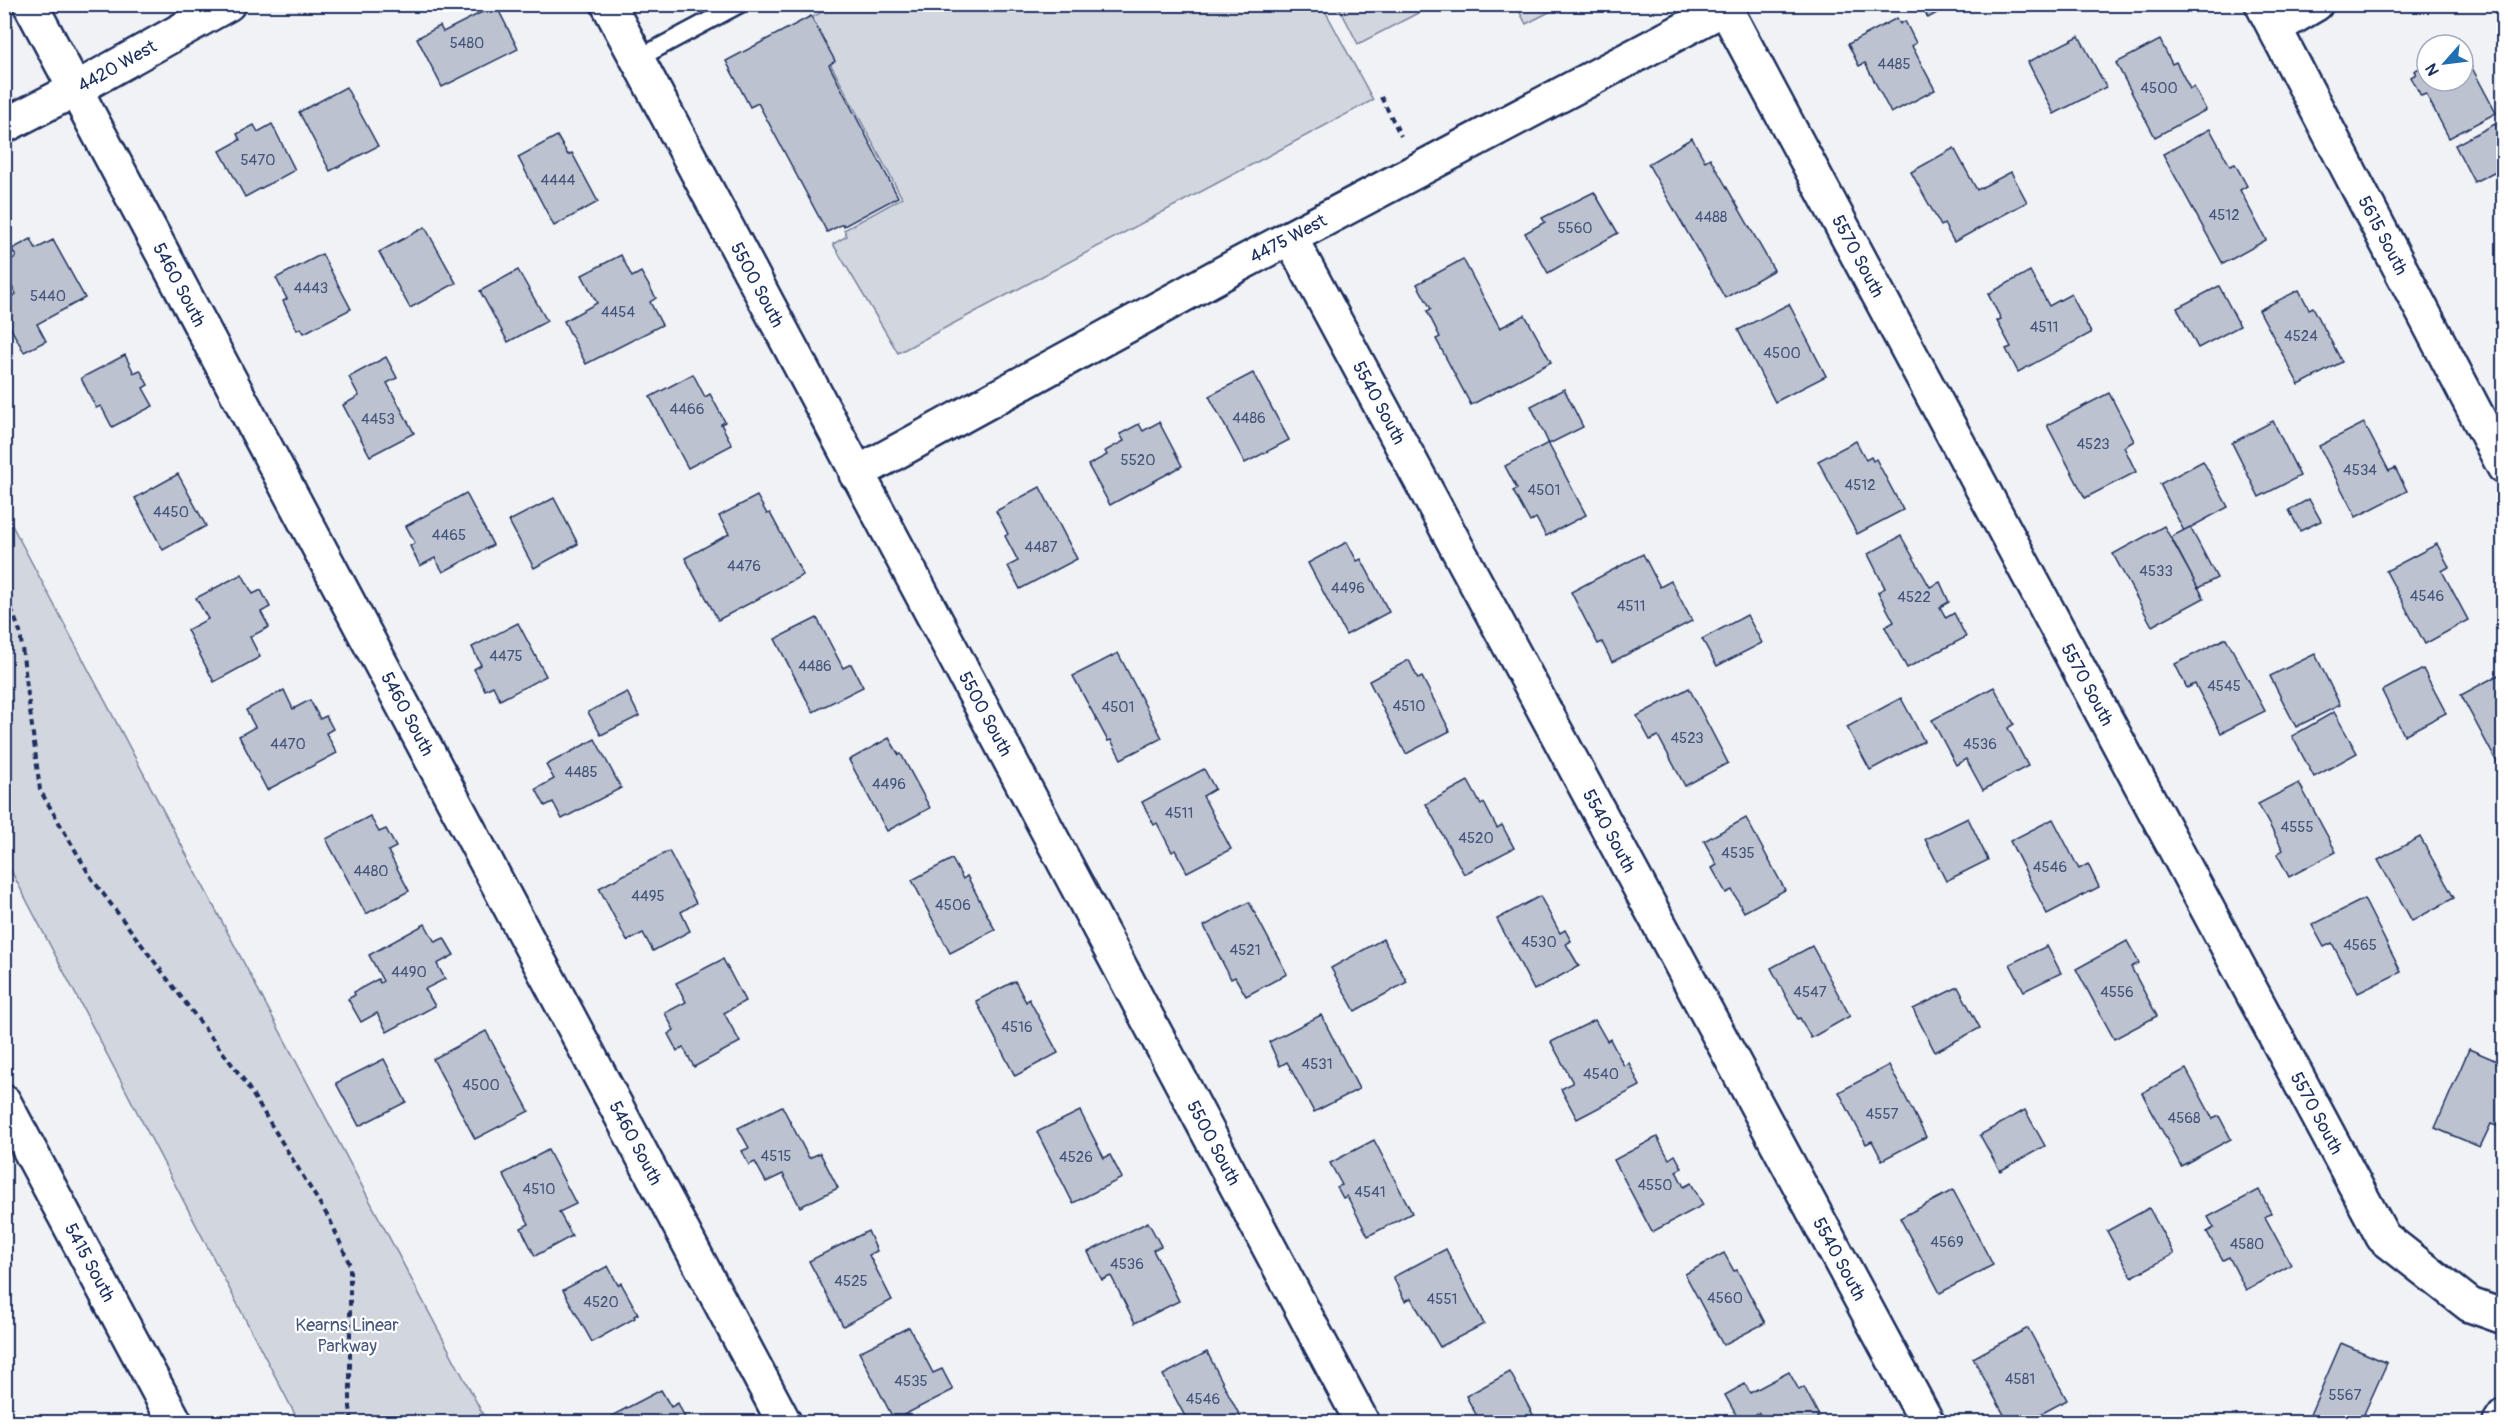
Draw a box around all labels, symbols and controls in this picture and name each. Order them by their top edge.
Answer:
north arrow [2415,33,2475,93]
street label: 4420 West [74,34,161,97]
house number: 5480 [450,34,484,53]
house number: 4485 [1877,55,1911,74]
text: N [2421,60,2444,79]
house number: 4500 [2140,79,2178,98]
house number: 5470 [240,151,276,170]
house number: 4444 [541,171,576,190]
street label: 5615 South [2353,192,2413,279]
house number: 4512 [2208,206,2240,225]
house number: 4488 [1695,208,1728,227]
street label: 4475 West [1246,209,1331,268]
street label: 5570 South [1827,211,1889,301]
house number: 5560 [1557,219,1593,238]
street label: 5500 South [725,238,789,331]
street label: 5460 South [148,239,211,331]
house number: 4443 [294,279,328,298]
house number: 5440 [30,287,66,306]
house number: 4454 [601,303,635,322]
house number: 4511 [2030,318,2058,337]
house number: 4524 [2284,327,2318,346]
house number: 4500 [1763,344,1801,363]
street label: 5540 South [1347,357,1411,448]
house number: 4466 [670,400,704,419]
house number: 4486 [1232,409,1266,428]
house number: 4453 [361,410,395,429]
house number: 4523 [2076,435,2110,454]
house number: 5520 [1121,451,1155,470]
house number: 4534 [2343,461,2377,480]
house number: 4512 [1844,476,1876,495]
house number: 4501 [1528,481,1560,500]
house number: 4450 [153,503,189,522]
house number: 4465 [432,526,466,545]
house number: 4487 [1025,538,1058,557]
house number: 4476 [727,557,761,576]
house number: 4533 [2139,562,2173,581]
house number: 4496 [1331,579,1365,598]
house number: 4546 [2410,587,2444,606]
house number: 4522 [1897,588,1931,607]
house number: 4511 [1617,597,1645,616]
street label: 5570 South [2056,639,2119,730]
house number: 4475 [489,647,523,666]
house number: 4486 [798,657,832,676]
street label: 5500 South [953,667,1017,760]
street label: 5460 South [376,668,439,760]
house number: 4545 [2207,677,2241,696]
house number: 4510 [1393,697,1425,716]
house number: 4501 [1102,698,1134,717]
house number: 4523 [1670,729,1704,748]
house number: 4470 [270,735,306,754]
house number: 4536 [1963,735,1997,754]
house number: 4485 [564,763,598,782]
house number: 4496 [872,775,906,794]
street label: 5540 South [1577,785,1641,876]
house number: 4511 [1165,804,1193,823]
house number: 4555 [2280,818,2314,837]
house number: 4520 [1458,829,1494,848]
house number: 4535 [1721,844,1755,863]
house number: 4546 [2033,858,2067,877]
house number: 4480 [353,862,389,881]
house number: 4495 [631,887,665,906]
house number: 4506 [935,896,971,915]
house number: 4530 [1521,933,1557,952]
house number: 4565 [2343,936,2377,955]
house number: 4521 [1229,941,1261,960]
house number: 4490 [391,963,427,982]
house number: 4547 [1793,983,1827,1002]
house number: 4556 [2100,983,2134,1002]
house number: 4516 [1001,1018,1033,1037]
house number: 4531 [1301,1055,1333,1074]
house number: 4540 [1583,1065,1619,1084]
street label: 5570 South [2285,1068,2348,1158]
house number: 4500 [462,1076,500,1095]
street label: 5460 South [604,1097,667,1189]
street label: 5500 South [1182,1097,1246,1189]
house number: 4557 [1866,1105,1899,1124]
house number: 4568 [2167,1109,2201,1128]
house number: 4515 [761,1147,791,1166]
house number: 4526 [1059,1148,1093,1167]
house number: 4550 [1637,1176,1673,1195]
house number: 4510 [523,1180,555,1199]
house number: 4541 [1354,1183,1386,1202]
street label: 5540 South [1808,1213,1871,1305]
street label: 5415 South [59,1219,120,1306]
house number: 4569 [1930,1233,1964,1252]
house number: 4580 [2230,1235,2264,1254]
house number: 4536 [1110,1255,1144,1274]
house number: 4525 [834,1272,868,1291]
house number: 4560 [1707,1289,1743,1308]
house number: 4551 [1427,1290,1457,1309]
house number: 4520 [583,1293,619,1312]
park label: Kearns Linear Parkway [295,1314,399,1358]
house number: 4581 [2005,1370,2035,1389]
house number: 4535 [894,1372,928,1391]
house number: 5567 [2329,1386,2361,1405]
house number: 4546 [1186,1390,1220,1409]

